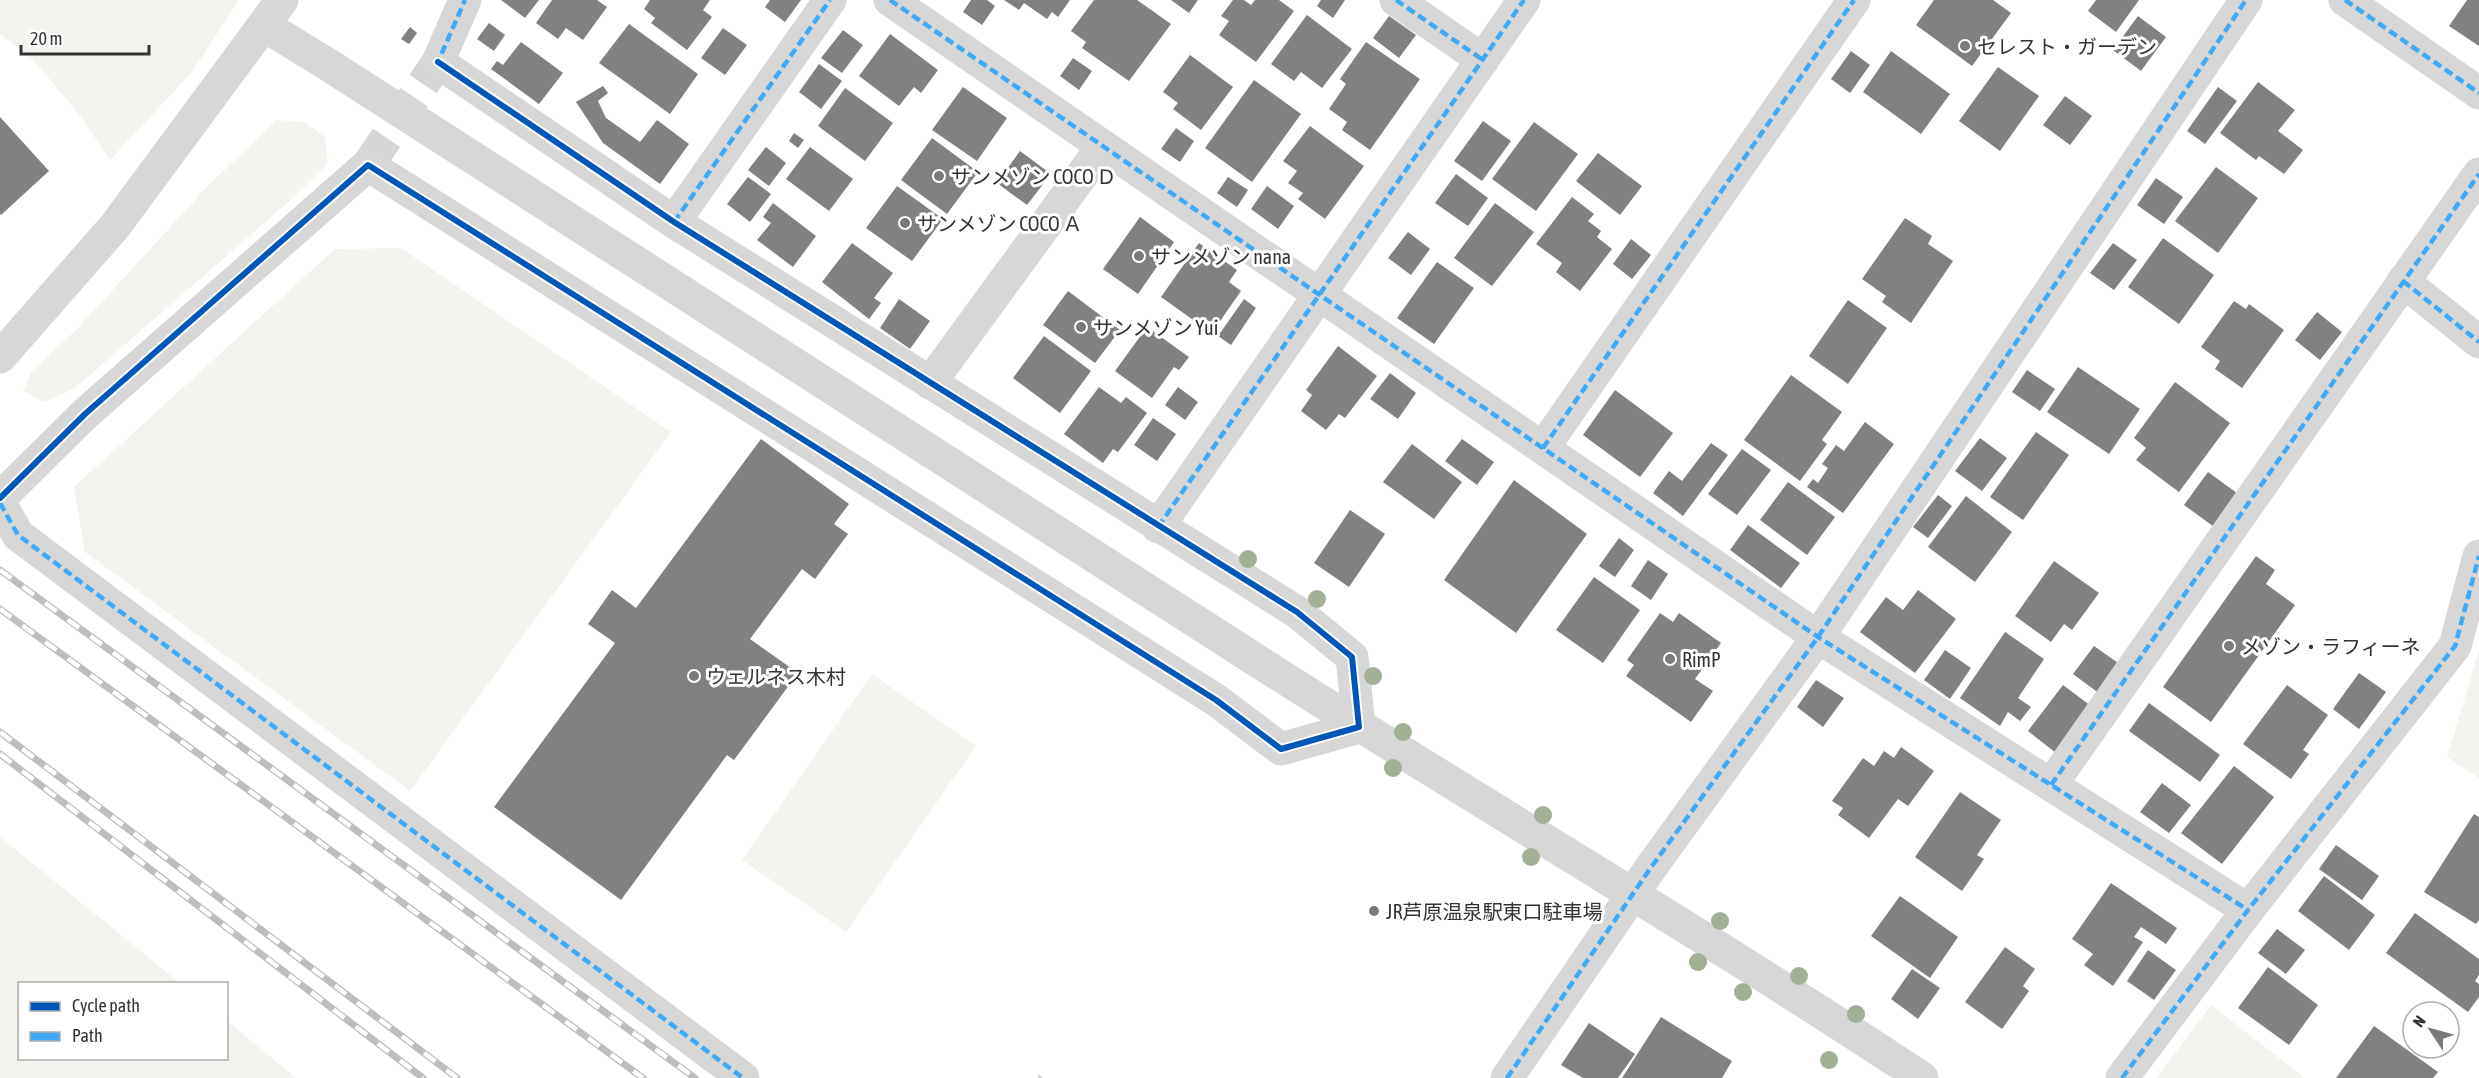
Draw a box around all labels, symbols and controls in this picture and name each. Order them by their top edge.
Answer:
scale bar [21,18,148,56]
text: 20 m [30,28,62,49]
place label: セレスト・ガーデン [1977,35,2157,58]
marker: セレスト・ガーデン [1958,39,1972,53]
place label: サンメゾン COCO Ｄ [951,165,1116,188]
marker: サンメゾン COCO Ｄ [932,169,946,183]
place label: サンメゾン COCO Ａ [917,212,1082,235]
marker: サンメゾン COCO Ａ [898,216,912,230]
place label: サンメゾン nana [1151,245,1291,268]
marker: サンメゾン nana [1132,249,1146,263]
place label: サンメゾン Yui [1093,316,1218,339]
marker: サンメゾン Yui [1074,320,1088,334]
place label: メゾン・ラフィーネ [2241,635,2421,658]
marker: メゾン・ラフィーネ [2222,639,2236,653]
place label: RimP [1682,648,1721,671]
marker: RimP [1663,652,1677,666]
place label: ウェルネス木村 [706,665,846,688]
marker: ウェルネス木村 [687,669,701,683]
place label: JR芦原温泉駅東口駐車場 [1386,900,1602,923]
marker: JR芦原温泉駅東口駐車場 [1367,904,1381,918]
legend [18,982,228,1060]
text: Cycle path [72,995,140,1016]
north arrow [2401,1000,2461,1060]
text: N [2409,1012,2429,1030]
text: Path [72,1025,103,1046]

